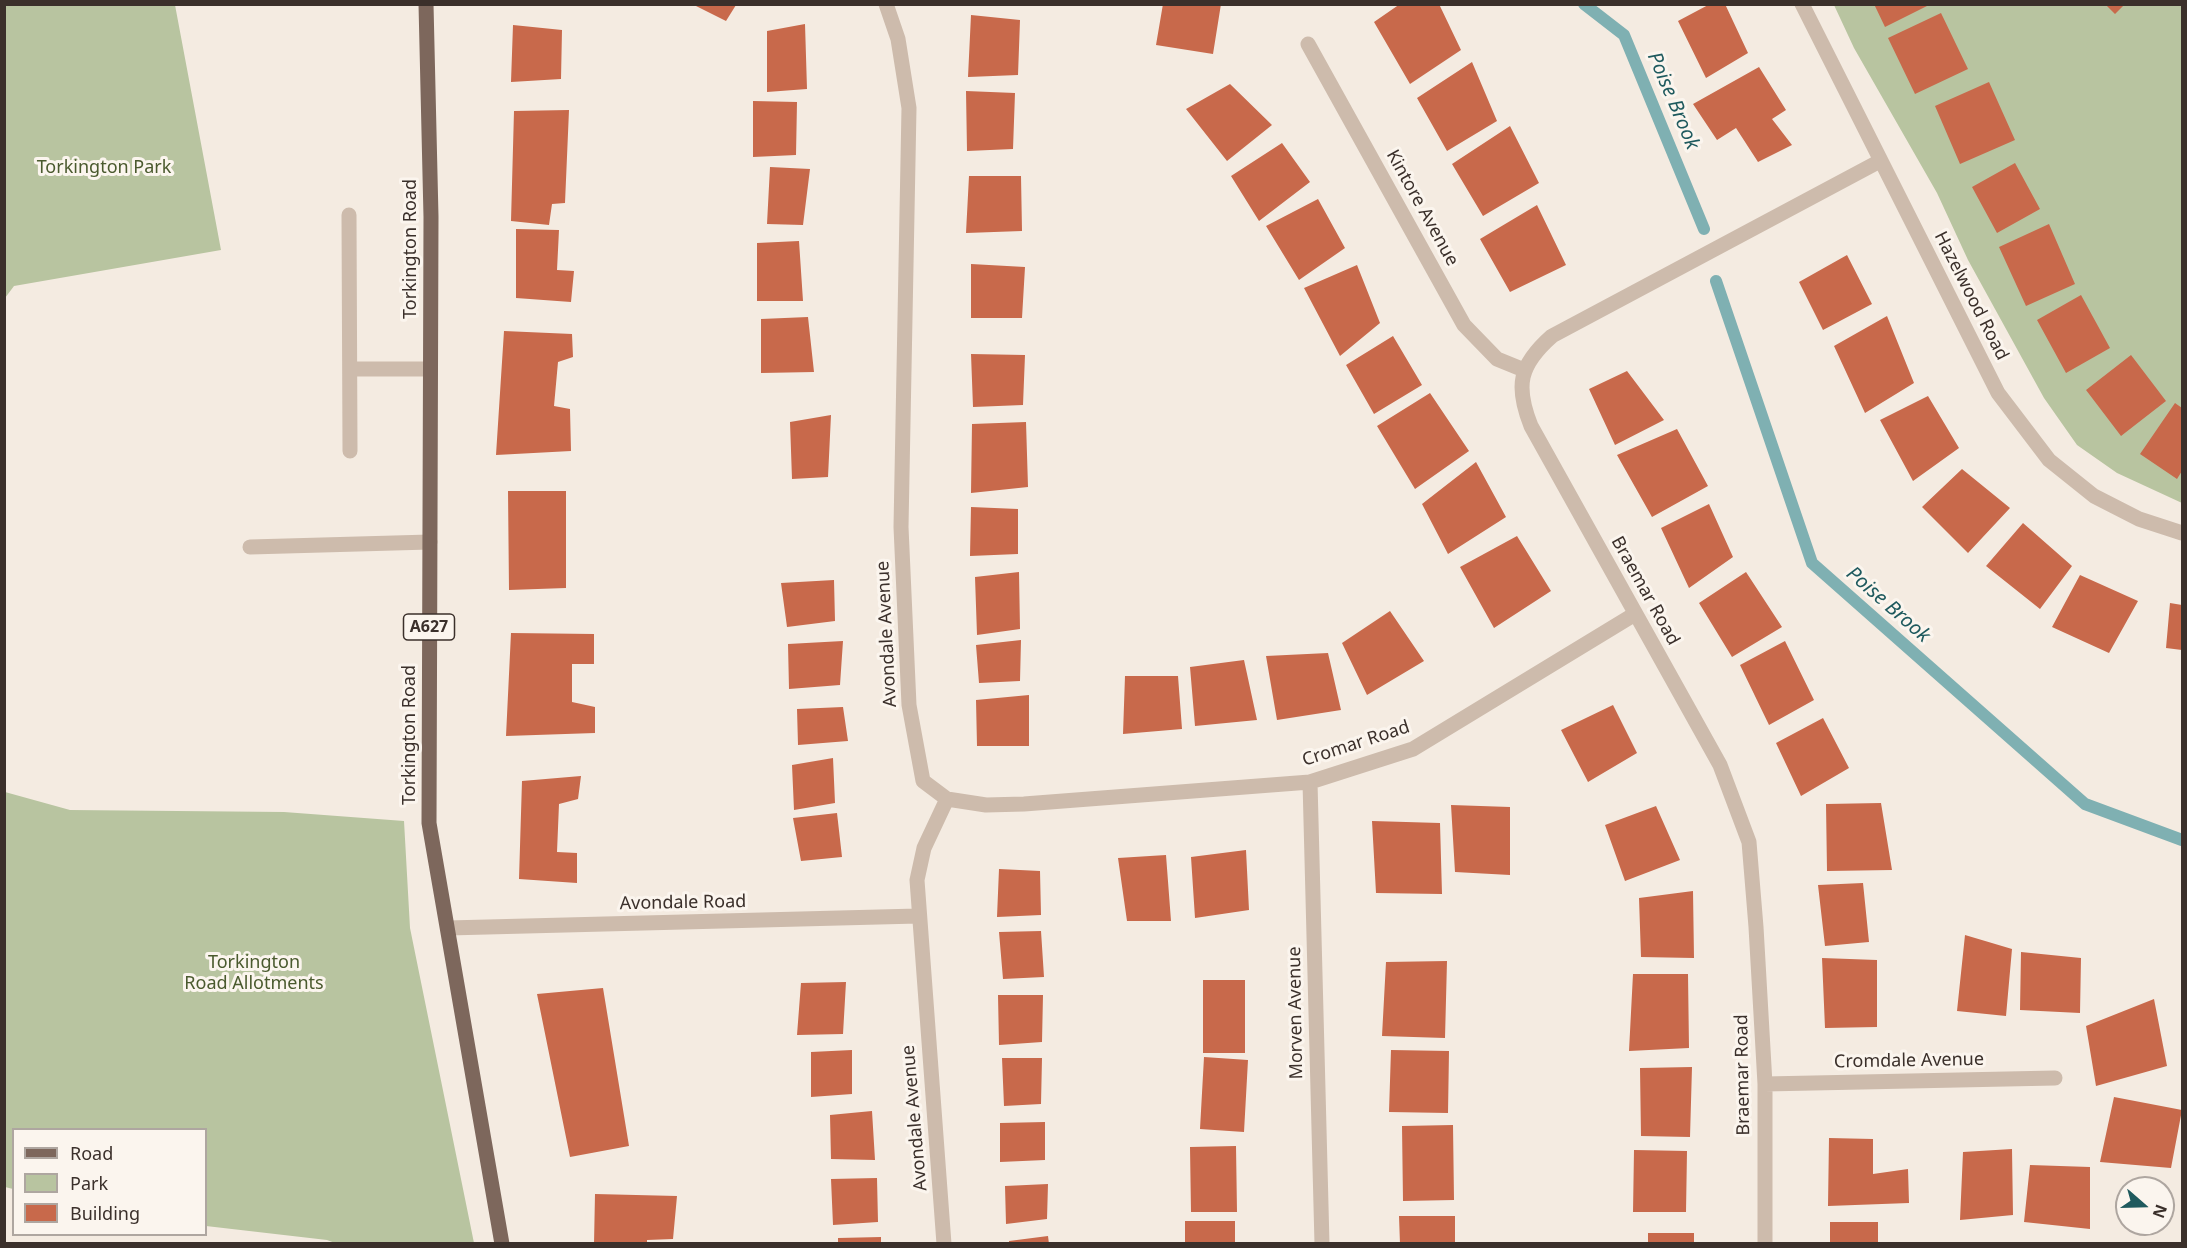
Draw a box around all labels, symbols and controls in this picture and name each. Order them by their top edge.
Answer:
water label: Poise Brook [1642,49,1704,153]
street label: Kintore Avenue [1381,146,1463,270]
park label: Torkington Park [37,157,171,179]
street label: Torkington Road [400,179,422,319]
street label: Hazelwood Road [1929,228,2013,364]
street label: Braemar Road [1606,533,1684,649]
street label: Avondale Avenue [872,560,902,708]
water label: Poise Brook [1841,562,1935,648]
road number: A627 [404,614,454,640]
street label: Torkington Road [399,665,421,805]
street label: Cromar Road [1300,716,1412,772]
street label: Avondale Road [620,891,746,915]
street label: Morven Avenue [1284,946,1308,1080]
park label: Torkington Road Allotments [184,952,324,994]
street label: Braemar Road [1731,1014,1755,1136]
street label: Avondale Avenue [898,1044,932,1192]
street label: Cromdale Avenue [1834,1049,1984,1073]
legend [12,1128,207,1236]
text: Road [70,1141,113,1165]
text: Park [70,1171,108,1195]
north arrow [2115,1176,2175,1236]
text: Building [70,1201,140,1225]
text: N [2147,1202,2173,1221]

